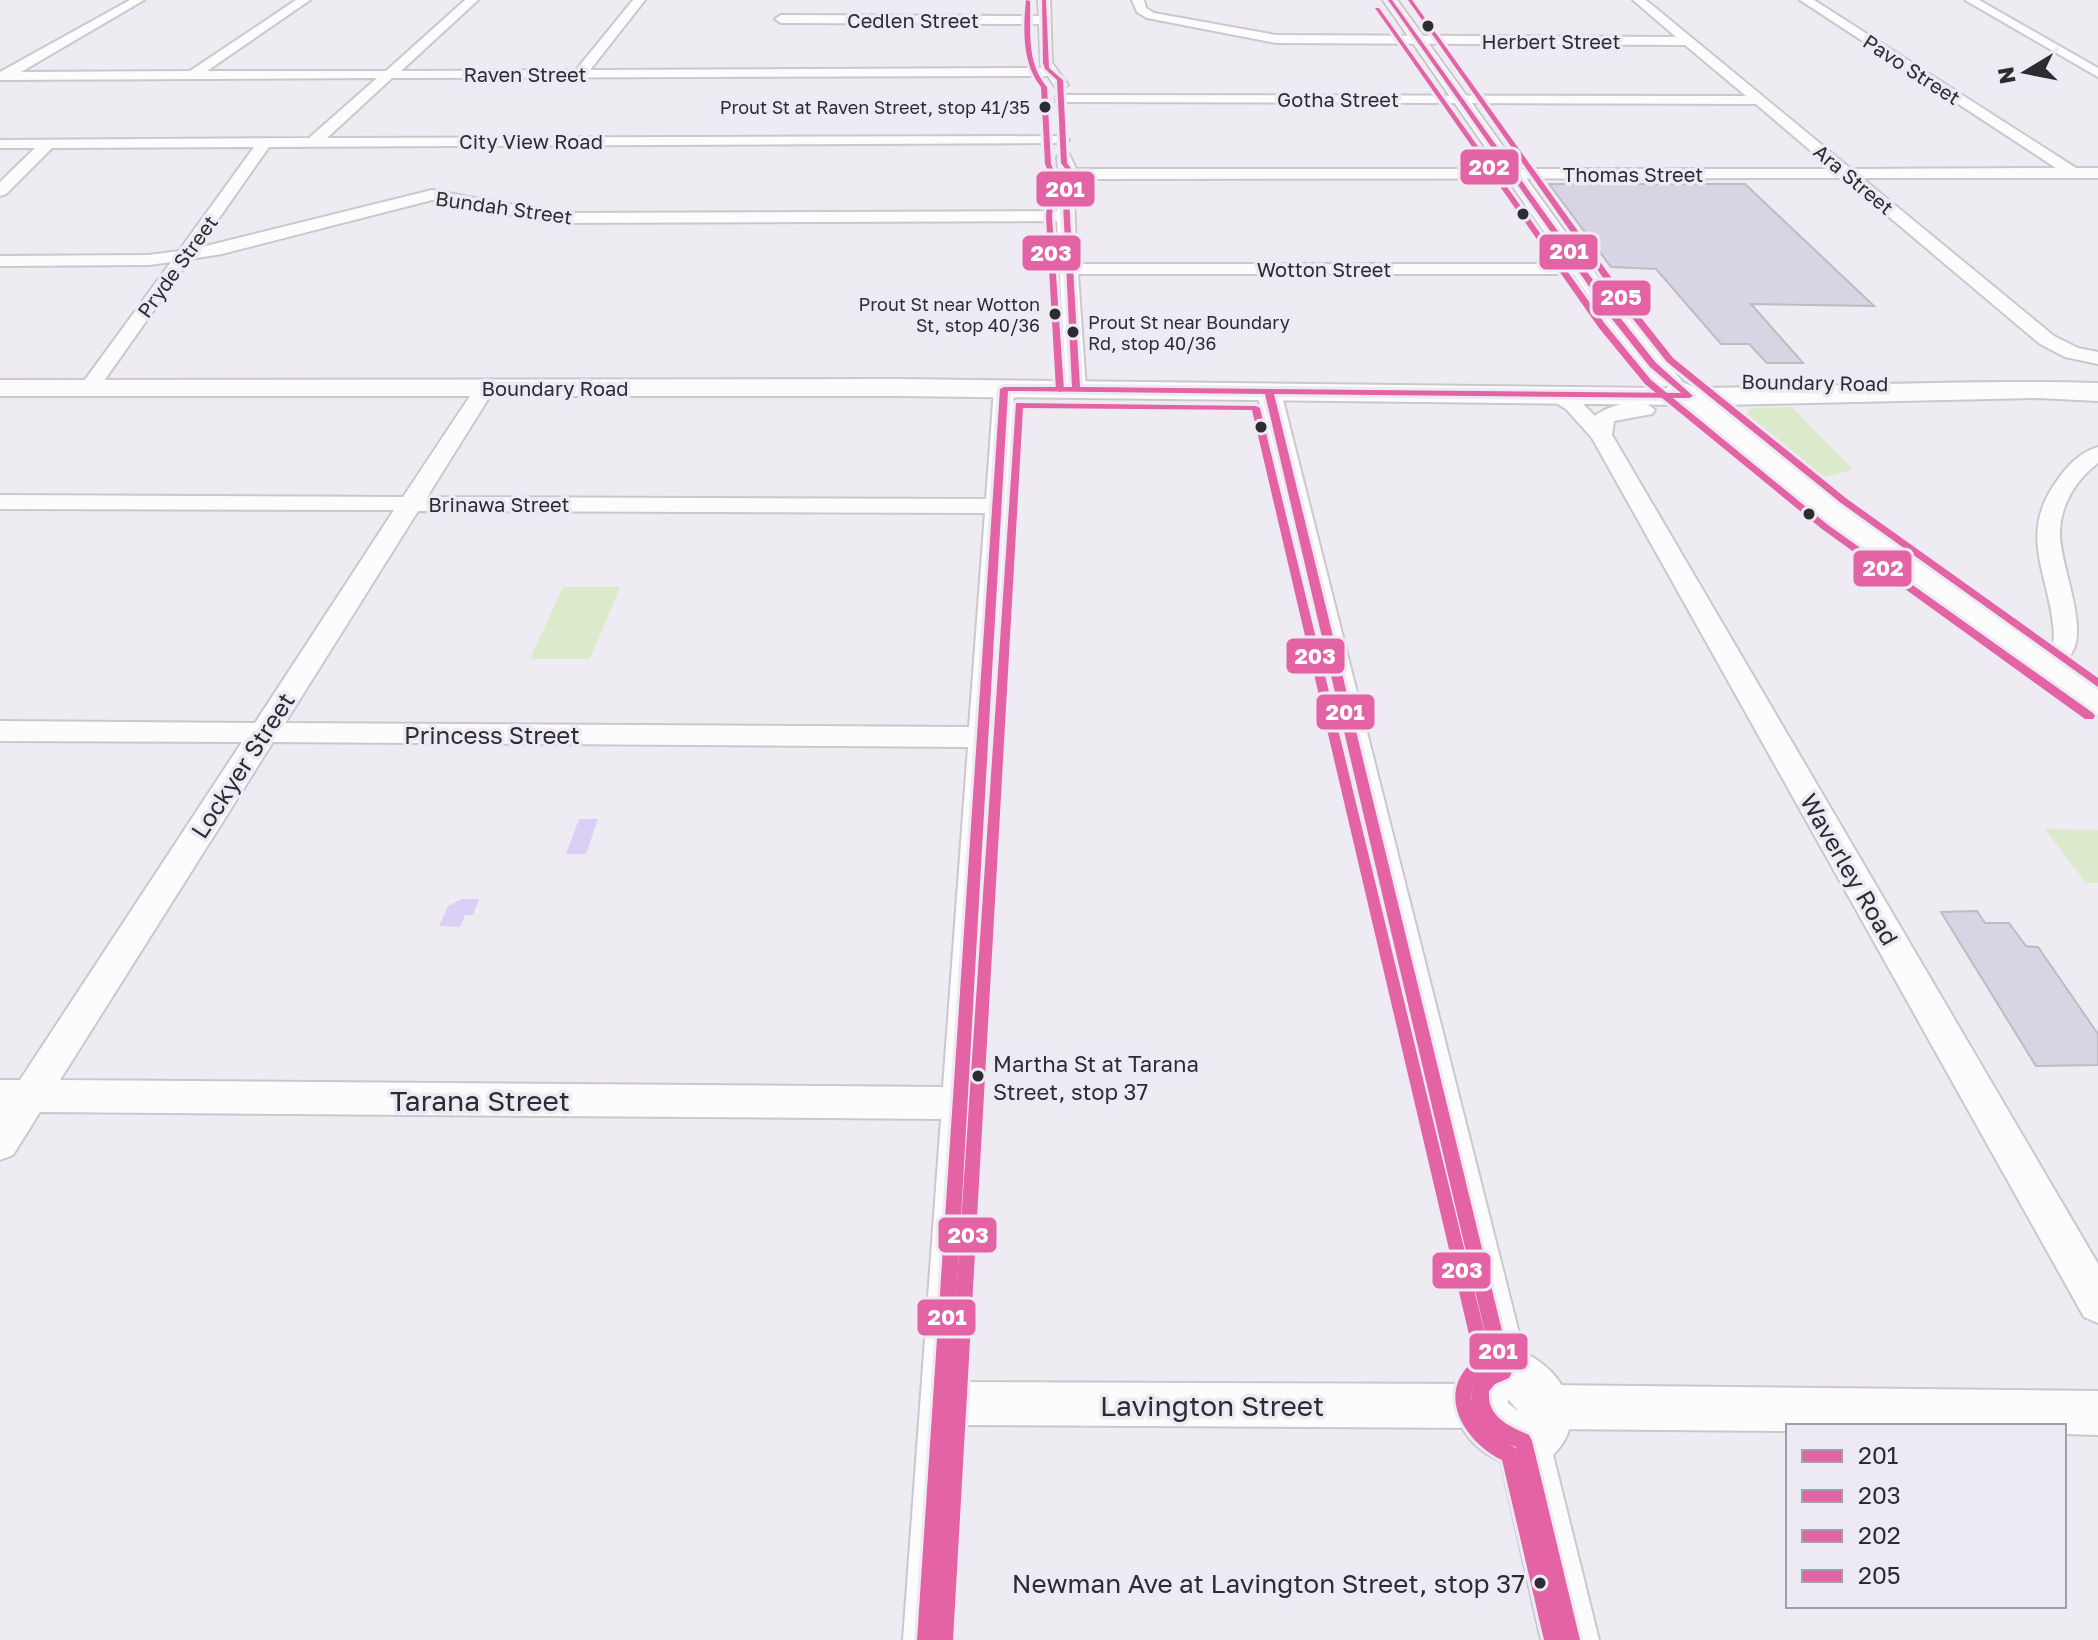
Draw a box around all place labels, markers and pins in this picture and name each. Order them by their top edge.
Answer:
unlabelled marker [1420,18,1436,34]
place label: Prout St at Raven Street, stop 41/35 [720,96,1030,118]
marker: Prout St at Raven Street, stop 41/35 [1037,99,1053,115]
unlabelled marker [1515,206,1531,222]
place label: Prout St near Wotton St, stop 40/36 [858,293,1040,336]
marker: Prout St near Wotton St, stop 40/36 [1047,306,1063,322]
place label: Prout St near Boundary Rd, stop 40/36 [1088,311,1290,354]
marker: Prout St near Boundary Rd, stop 40/36 [1065,324,1081,340]
unlabelled marker [1253,419,1269,435]
unlabelled marker [1801,506,1817,522]
place label: Martha St at Tarana Street, stop 37 [993,1050,1199,1105]
marker: Martha St at Tarana Street, stop 37 [970,1068,986,1084]
place label: Newman Ave at Lavington Street, stop 37 [1012,1568,1525,1599]
marker: Newman Ave at Lavington Street, stop 37 [1532,1575,1548,1591]

